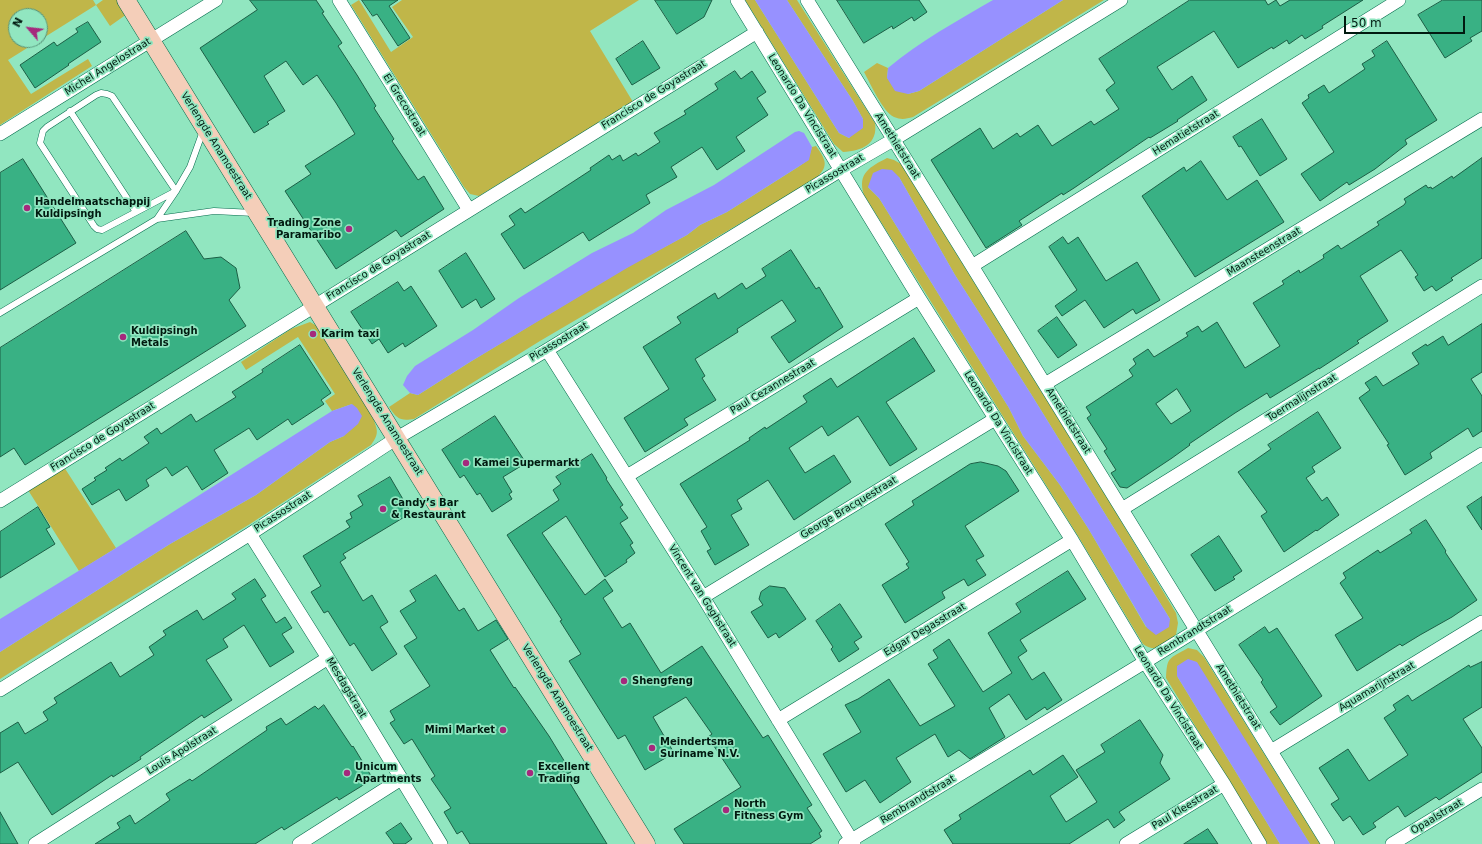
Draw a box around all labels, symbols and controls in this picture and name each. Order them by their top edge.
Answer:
north arrow [8,8,48,48]
scale bar [1346,8,1467,34]
text: N [10,15,26,30]
text: 50 m [1351,16,1382,30]
street label: Michel Angelostraat [63,36,153,98]
street label: Leonardo Da Vincistraat [765,52,839,160]
street label: Francisco de Goyastraat [600,58,708,132]
street label: El Grecostraat [380,72,428,138]
street label: Verlengde Anamoestraat [178,90,254,202]
street label: Hematietstraat [1151,108,1221,158]
street label: Amethietstraat [872,111,922,181]
street label: Picassostraat [804,152,866,196]
place label: Handelmaatschappij Kuldipsingh [35,196,150,220]
marker: Handelmaatschappij Kuldipsingh [22,203,32,213]
place label: Trading Zone Paramaribo [267,217,341,240]
marker: Trading Zone Paramaribo [344,224,354,234]
street label: Maansteenstraat [1225,225,1303,279]
street label: Francisco de Goyastraat [325,229,433,303]
street label: Picassostraat [528,320,590,364]
place label: Kuldipsingh Metals [131,325,198,348]
place label: Karim taxi [321,328,379,340]
marker: Karim taxi [308,329,318,339]
marker: Kuldipsingh Metals [118,332,128,342]
street label: Paul Cezannestraat [728,357,818,417]
street label: Verlengde Anamoestraat [349,366,425,478]
street label: Leonardo Da Vincistraat [961,369,1035,477]
street label: Toermalijnstraat [1265,372,1339,424]
street label: Amethietstraat [1043,386,1093,456]
street label: Francisco de Goyastraat [49,400,157,474]
place label: Kamei Supermarkt [474,457,579,469]
marker: Kamei Supermarkt [461,458,471,468]
street label: George Bracquestraat [799,474,899,542]
street label: Picassostraat [252,489,314,535]
place label: Candy’s Bar & Restaurant [391,497,466,520]
marker: Candy’s Bar & Restaurant [378,504,388,514]
street label: Vincent van Goghstraat [666,543,738,649]
street label: Edgar Degasstraat [882,601,968,659]
street label: Rembrandtstraat [1156,603,1234,659]
street label: Verlengde Anamoestraat [519,642,595,754]
street label: Leonardo Da Vincistraat [1131,644,1205,752]
street label: Mesdagstraat [323,656,369,720]
street label: Aquamarijnstraat [1337,660,1417,714]
street label: Amethietstraat [1213,662,1263,732]
place label: Shengfeng [632,675,693,687]
marker: Shengfeng [619,676,629,686]
place label: Mimi Market [425,724,495,736]
street label: Louis Apolstraat [145,725,219,777]
marker: Mimi Market [498,725,508,735]
place label: Meindertsma Suriname N.V. [660,736,740,760]
marker: Meindertsma Suriname N.V. [647,743,657,753]
place label: Unicum Apartments [355,761,421,784]
place label: Excellent Trading [538,761,590,784]
marker: Unicum Apartments [342,768,352,778]
marker: Excellent Trading [525,768,535,778]
street label: Rembrandtstraat [878,773,958,827]
street label: Paul Kleestraat [1150,784,1220,832]
street label: Opaalstraat [1409,797,1465,837]
place label: North Fitness Gym [734,798,803,822]
marker: North Fitness Gym [721,805,731,815]

